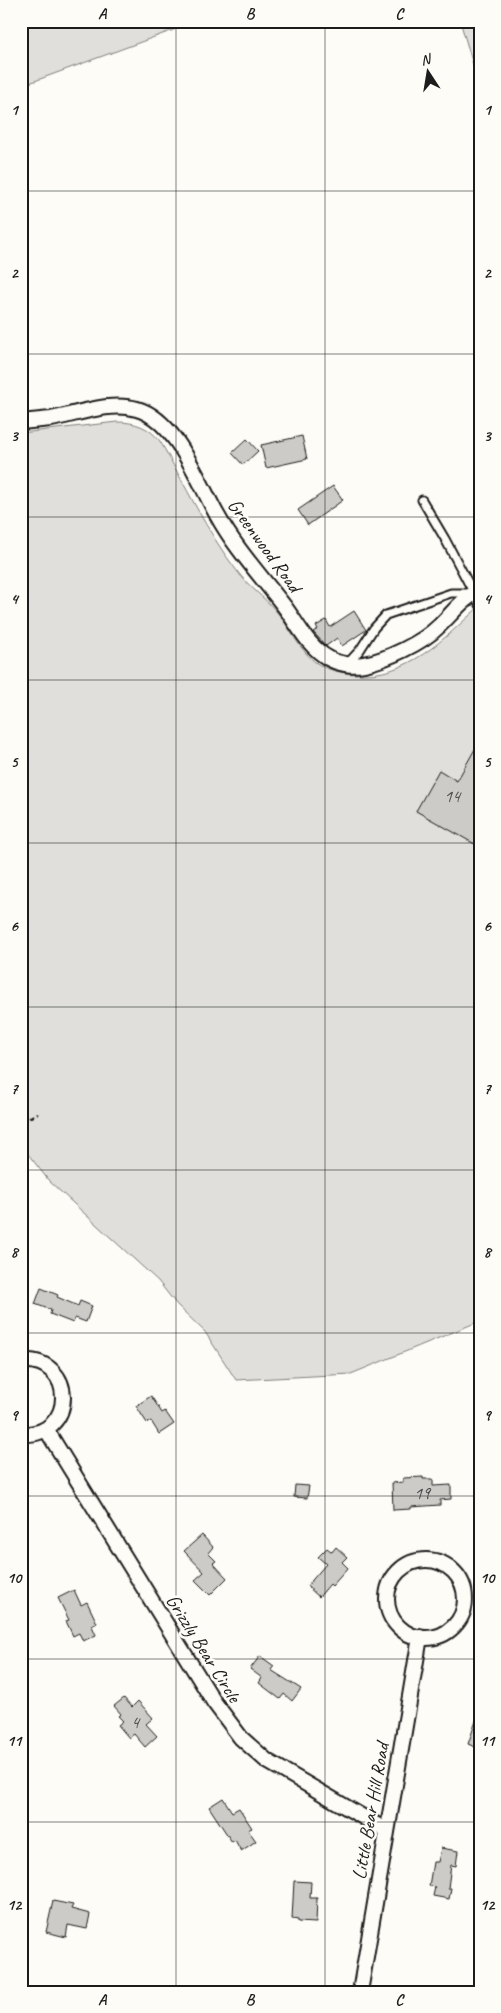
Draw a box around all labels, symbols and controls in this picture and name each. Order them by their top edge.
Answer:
text: A [98,4,108,24]
text: B [246,4,256,24]
text: C [395,4,405,24]
north arrow [404,48,454,98]
text: N [419,50,434,69]
text: 1 [10,100,19,120]
text: 1 [483,100,492,120]
text: 2 [10,263,19,283]
text: 2 [483,263,492,283]
text: 3 [10,426,19,446]
text: 3 [483,426,492,446]
street label: Greenwood Road [222,494,309,600]
text: 4 [10,589,19,609]
text: 4 [483,589,492,609]
text: 5 [11,752,20,772]
text: 5 [484,752,493,772]
house number: 14 [444,785,462,807]
text: 6 [10,916,19,936]
text: 6 [483,916,492,936]
text: 7 [10,1079,19,1099]
text: 7 [483,1079,492,1099]
text: 8 [10,1242,19,1262]
text: 8 [483,1242,492,1262]
text: 9 [10,1405,19,1425]
text: 9 [483,1405,492,1425]
house number: 19 [414,1482,432,1504]
text: 10 [7,1568,23,1588]
text: 10 [480,1568,496,1588]
street label: Grizzly Bear Circle [160,1590,248,1708]
house number: 4 [131,1711,141,1733]
text: 11 [7,1731,23,1751]
text: 11 [480,1731,496,1751]
street label: Little Bear Hill Road [346,1738,395,1881]
text: 12 [7,1895,23,1915]
text: 12 [480,1895,496,1915]
text: A [98,1990,108,2010]
text: B [246,1990,256,2010]
text: C [395,1990,405,2010]

